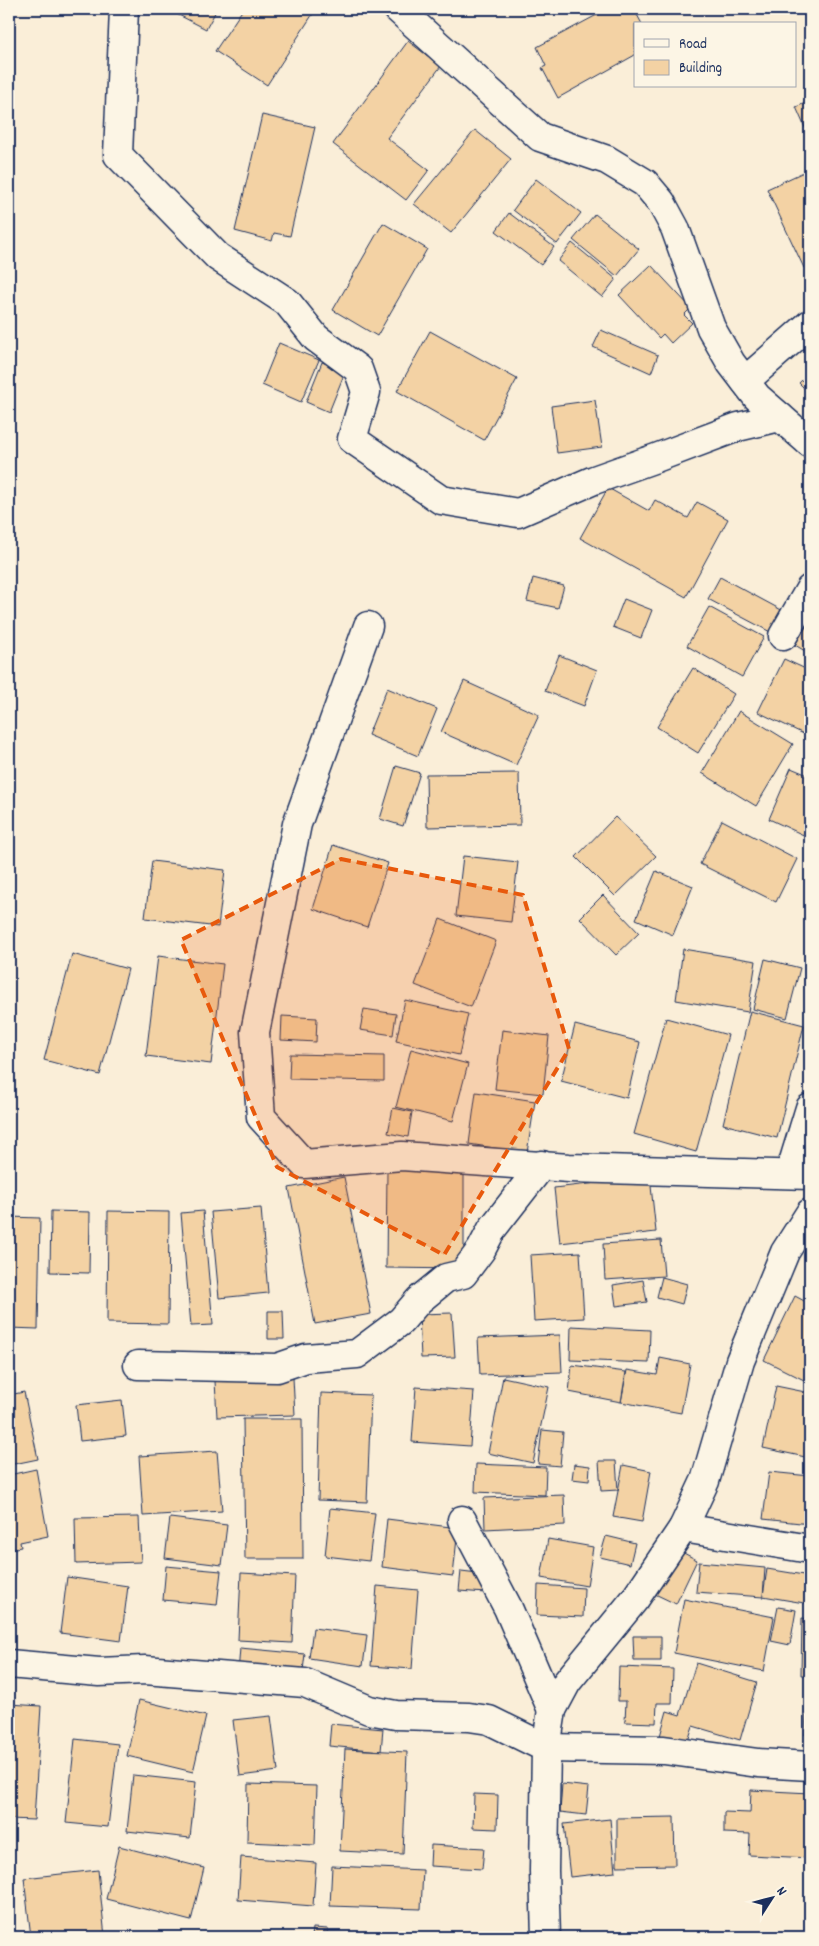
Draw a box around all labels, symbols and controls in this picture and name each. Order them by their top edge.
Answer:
legend [634,22,796,88]
text: Road [679,34,707,56]
text: Building [679,58,722,80]
north arrow [746,1874,796,1924]
text: N [771,1883,791,1900]

